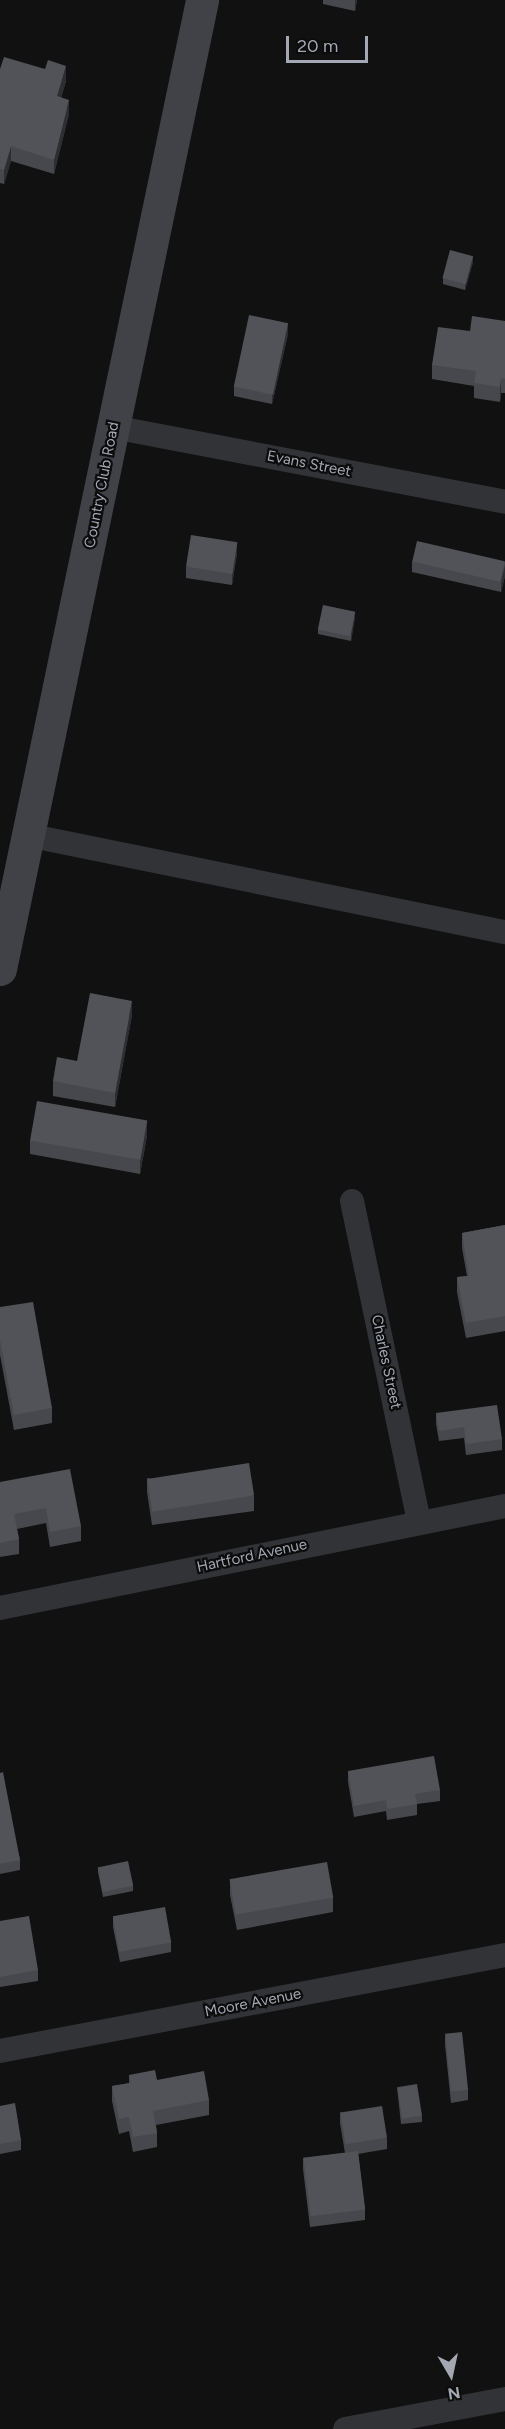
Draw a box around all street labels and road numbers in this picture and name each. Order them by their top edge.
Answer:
street label: Country Club Road [81,420,123,550]
street label: Evans Street [265,447,353,481]
street label: Charles Street [367,1313,405,1411]
street label: Hartford Avenue [195,1536,309,1576]
street label: Moore Avenue [203,1985,303,2021]

